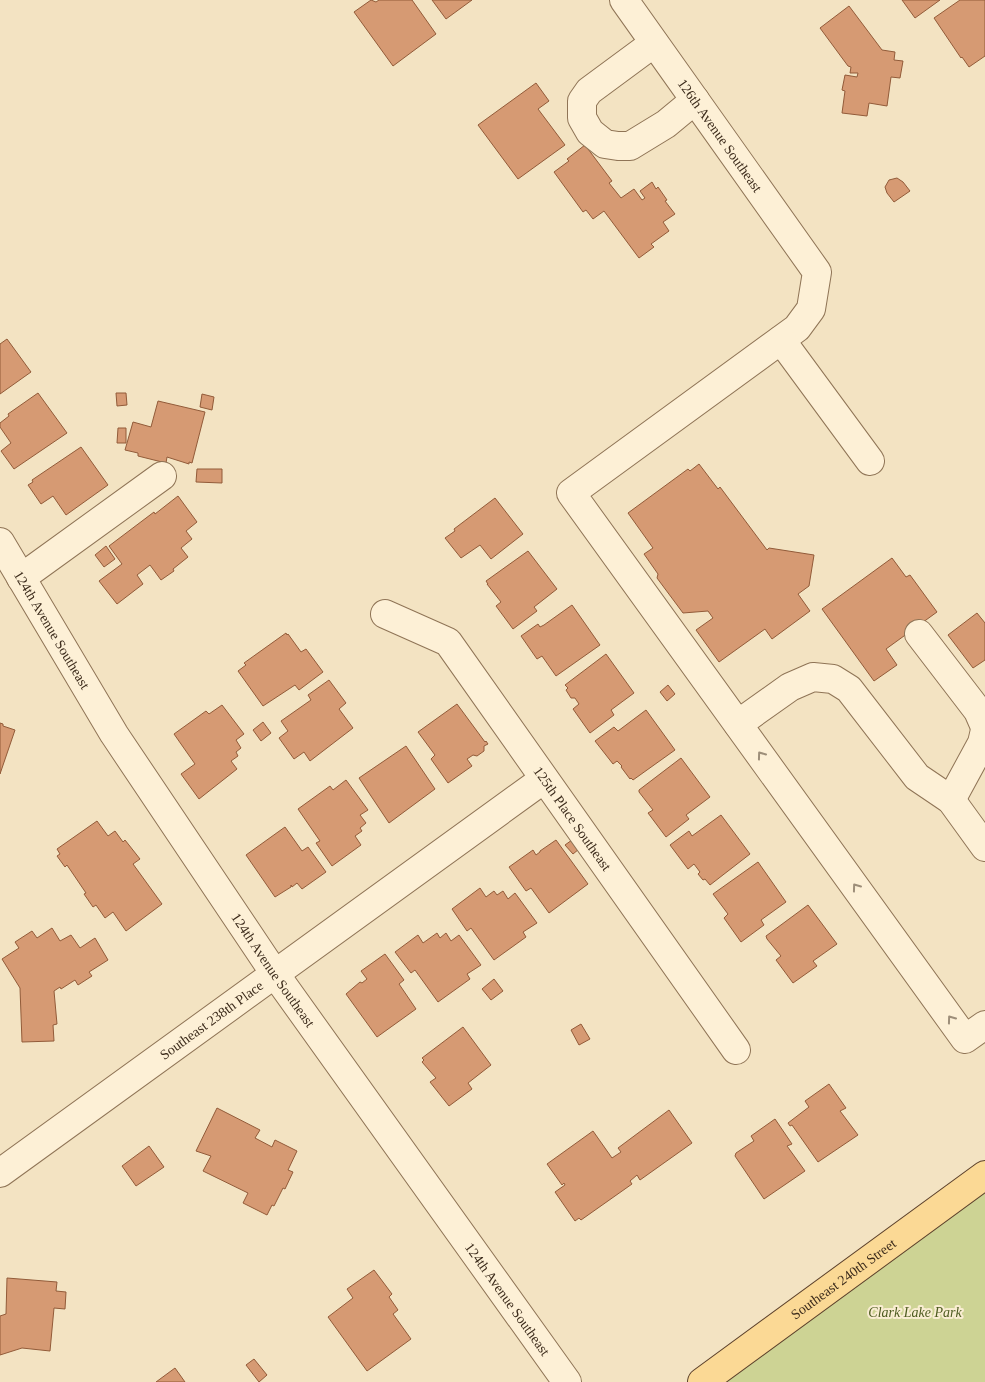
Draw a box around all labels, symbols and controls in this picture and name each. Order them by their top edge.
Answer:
street label: 126th Avenue Southeast [675,76,765,195]
street label: 124th Avenue Southeast [11,568,93,692]
one-way arrow [758,751,767,761]
street label: 125th Place Southeast [531,764,614,873]
one-way arrow [853,883,862,893]
street label: 124th Avenue Southeast [229,910,318,1030]
street label: Southeast 238th Place [157,978,266,1062]
one-way arrow [948,1015,957,1025]
street label: Southeast 240th Street [788,1235,899,1322]
street label: 124th Avenue Southeast [462,1240,553,1358]
park label: Clark Lake Park [868,1305,962,1320]

